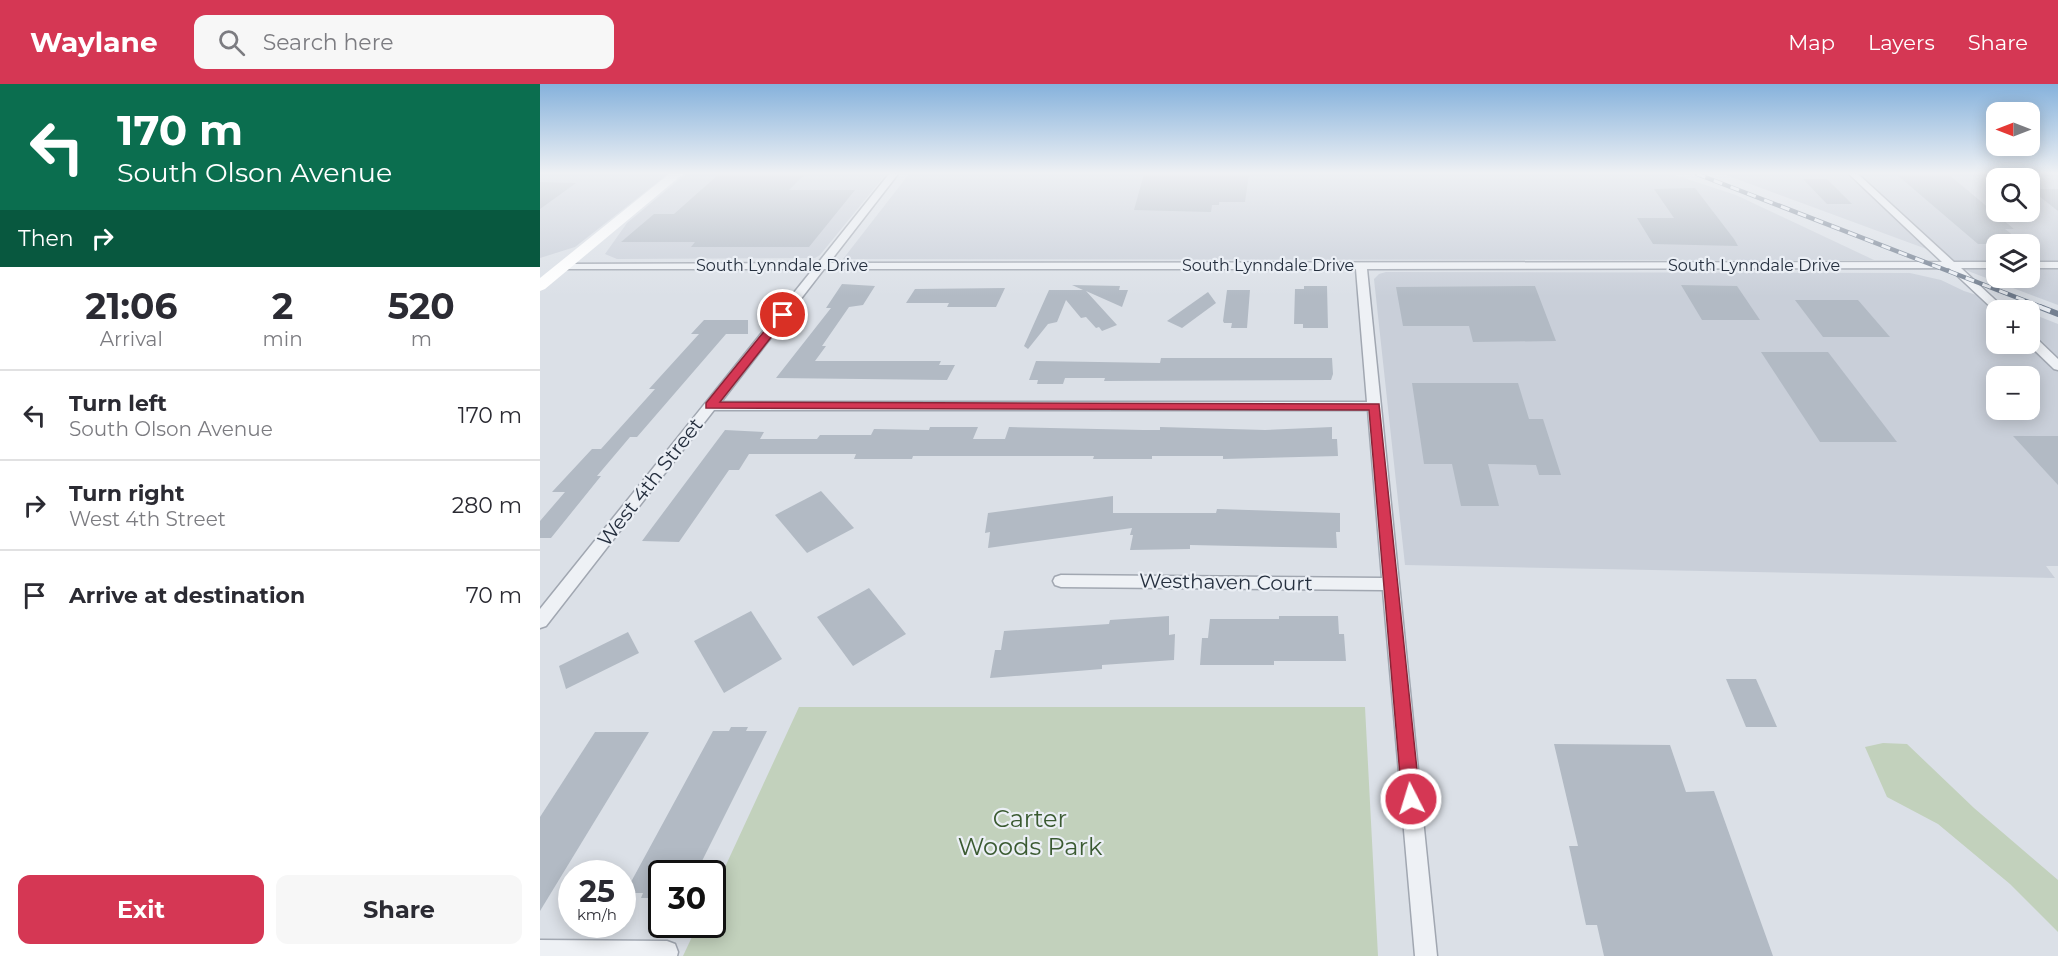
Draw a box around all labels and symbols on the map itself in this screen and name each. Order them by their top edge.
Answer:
north arrow [1986,102,2040,156]
street label: South Lynndale Drive [696,256,868,275]
street label: South Lynndale Drive [1182,256,1354,275]
street label: South Lynndale Drive [1668,256,1840,275]
pin [757,289,808,340]
street label: West 4th Street [592,413,708,551]
street label: Westhaven Court [1139,568,1313,596]
position arrow [1379,767,1443,831]
park label: Carter Woods Park [958,804,1103,861]
speed limit sign: 30 [648,860,726,938]

